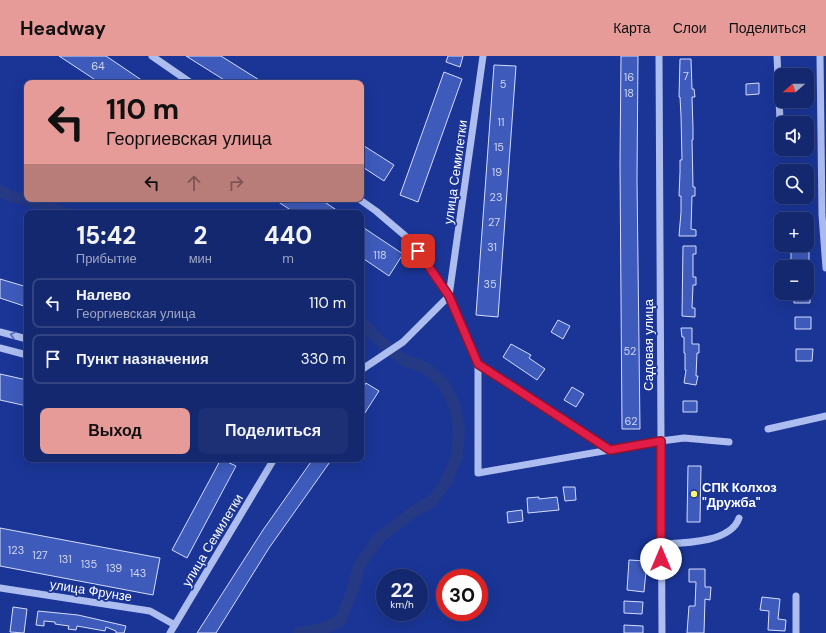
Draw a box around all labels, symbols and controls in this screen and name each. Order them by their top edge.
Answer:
text: Headway [20,16,106,41]
text: Карта [613,19,651,37]
text: Слои [673,19,707,37]
text: Поделиться [729,19,806,37]
house number: 64 [91,59,105,73]
north arrow [774,68,814,108]
map controls [774,68,814,300]
house number: 7 [683,69,689,83]
house number: 16 [624,70,634,84]
house number: 5 [500,77,507,91]
house number: 18 [624,86,634,100]
text: 110 m [106,91,179,128]
icon: left [40,96,92,148]
house number: 11 [498,115,504,129]
button: sound [774,116,814,156]
street label: улица Семилетки [440,119,471,225]
text: Георгиевская улица [106,127,272,151]
house number: 15 [494,140,504,154]
button: search [774,164,814,204]
house number: 19 [492,165,502,179]
icon: left [141,172,163,194]
icon: ahead [183,172,205,194]
icon: right [225,172,247,194]
house number: 23 [490,190,502,204]
button: + [774,212,814,252]
house number: 27 [488,215,500,229]
text: 15:42 [77,220,136,251]
text: 2 [193,220,207,251]
text: 440 [264,220,312,251]
pin [401,234,435,268]
icon: arrive [407,240,429,262]
house number: 31 [487,240,497,254]
house number: 118 [373,248,387,262]
text: Прибытие [76,250,137,267]
text: мин [189,250,212,267]
text: m [282,250,294,267]
button: − [774,260,814,300]
house number: 35 [483,277,497,291]
text: Налево [76,285,131,305]
icon: left [42,292,64,314]
text: 110 m [309,293,346,313]
street label: Садовая улица [640,298,657,391]
text: Георгиевская улица [76,305,196,322]
one-way arrow [10,332,17,340]
house number: 52 [624,344,636,358]
icon: arrive [42,348,64,370]
text: Пункт назначения [76,349,209,369]
text: 330 m [301,349,346,369]
button: Выход [40,408,190,454]
button: Поделиться [198,408,348,454]
house number: 62 [625,414,637,428]
place label: СПК Колхоз "Дружба" [702,479,777,511]
marker: СПК Колхоз "Дружба" [689,489,699,499]
street label: улица Семилетки [178,491,247,590]
position arrow [640,538,682,580]
house number: 123 [8,543,24,557]
house number: 127 [32,548,48,562]
house number: 131 [58,552,72,566]
house number: 135 [81,557,98,571]
house number: 139 [106,561,122,575]
house number: 143 [130,566,146,580]
speed limit sign: 30 [436,569,488,621]
street label: улица Фрунзе [49,576,133,605]
text: 22 [390,577,414,603]
text: km/h [390,598,414,611]

